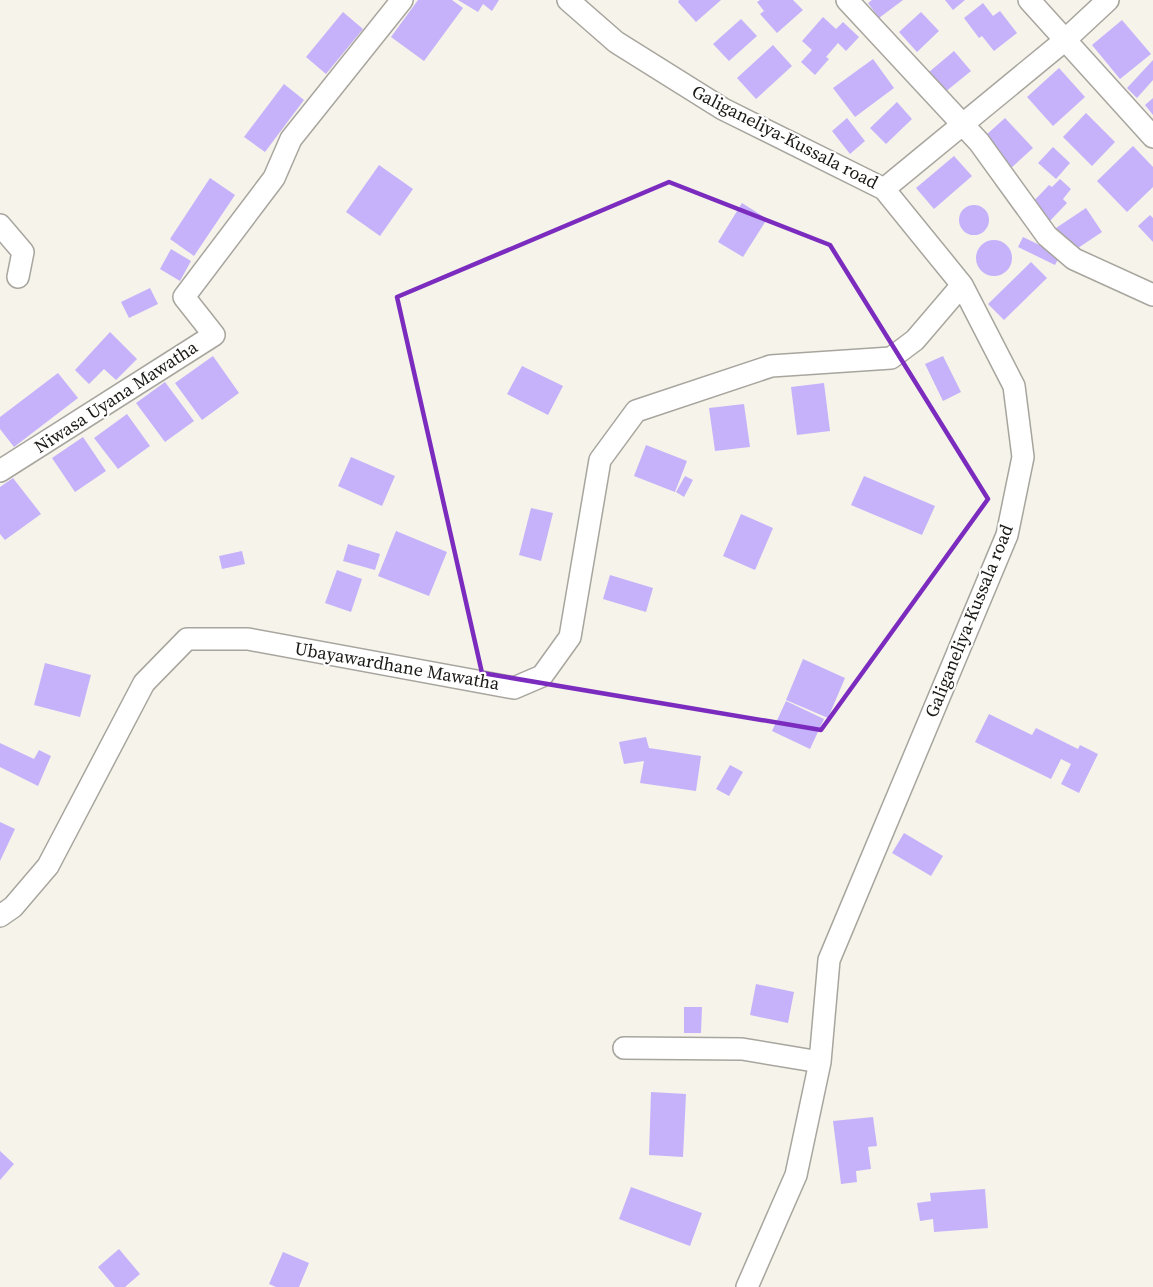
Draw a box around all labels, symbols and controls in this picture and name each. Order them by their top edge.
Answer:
street label: Galiganeliya-Kussala road [688,79,883,195]
street label: Niwasa Uyana Mawatha [29,334,203,459]
street label: Galiganeliya-Kussala road [918,521,1019,721]
street label: Ubayawardhane Mawatha [293,635,502,696]

